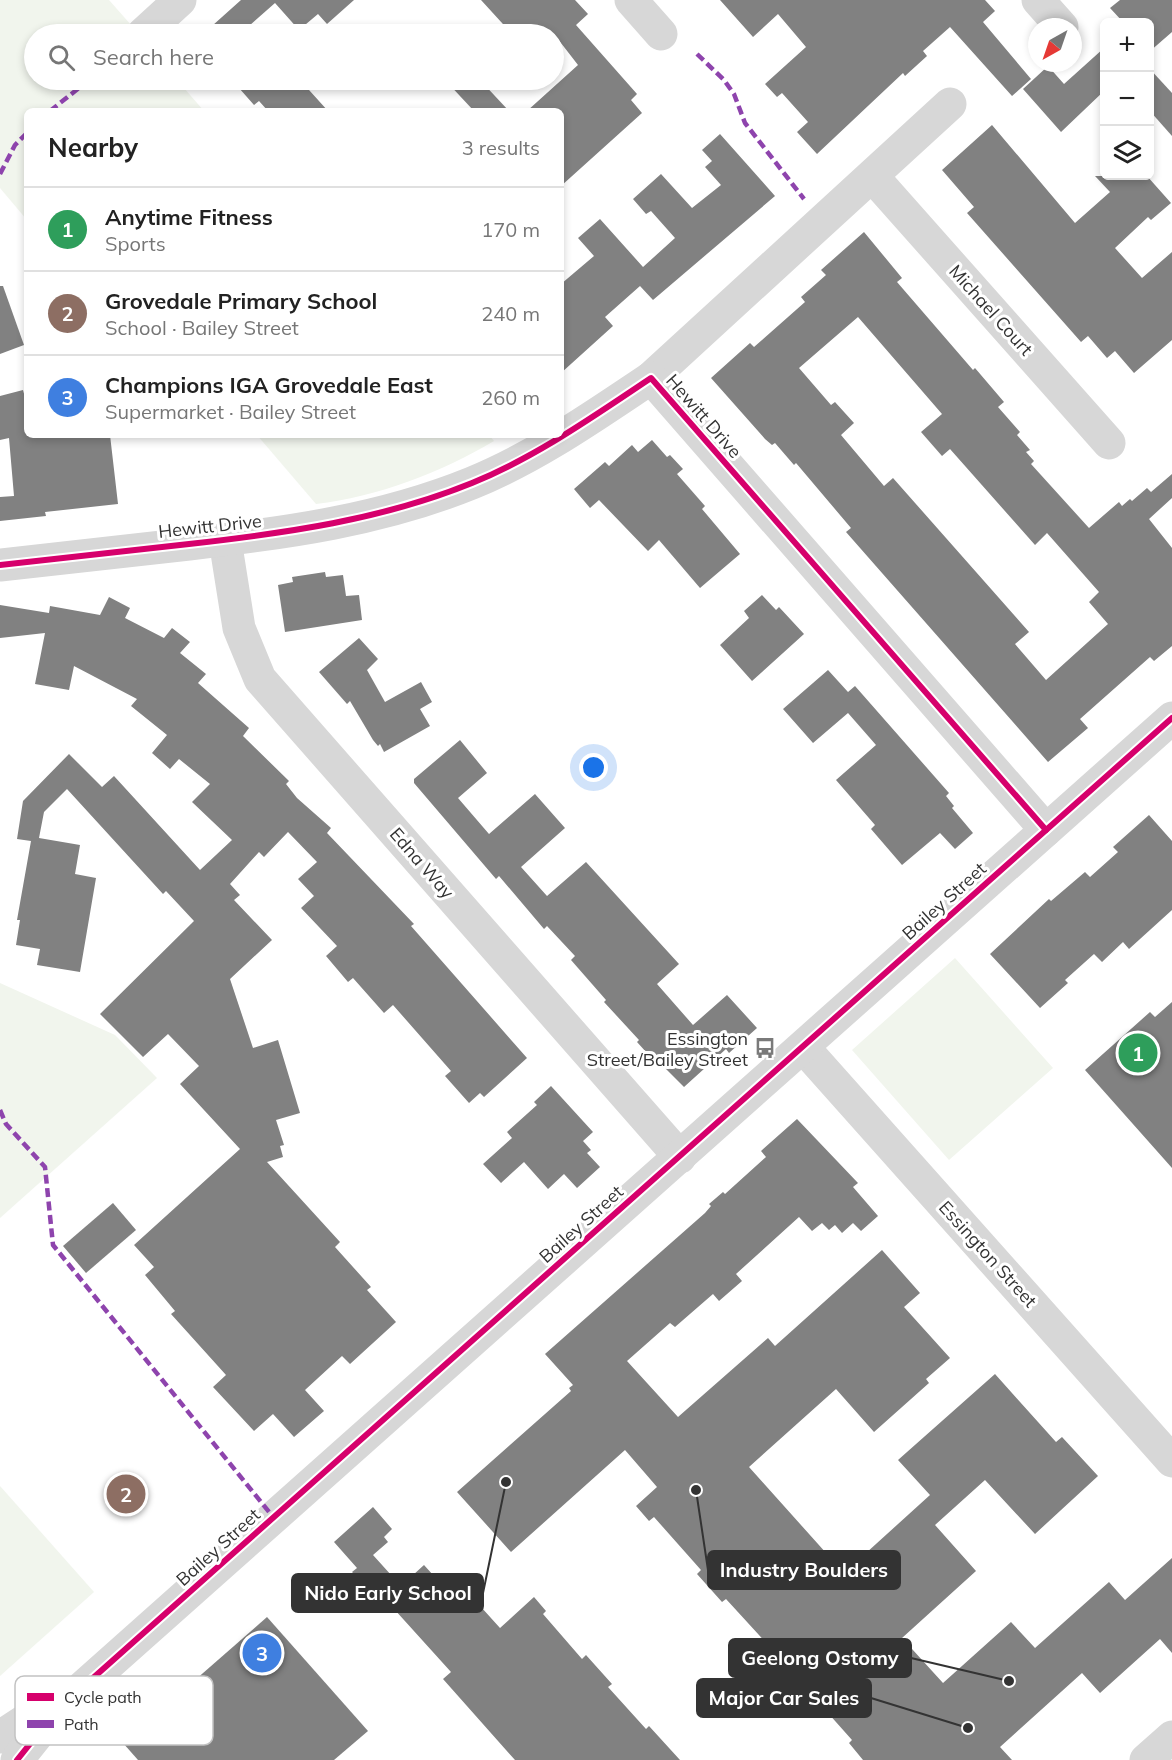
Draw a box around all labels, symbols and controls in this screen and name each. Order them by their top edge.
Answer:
north arrow [1028,18,1082,72]
map controls [1100,18,1154,180]
button: + [1100,18,1154,72]
search box [24,24,564,90]
icon: search [45,41,78,74]
text: Search here [93,43,214,71]
button: − [1100,72,1154,126]
button: layers [1100,126,1154,180]
text: Nearby [48,131,138,164]
text: 3 results [462,135,540,160]
text: Anytime Fitness [105,203,273,231]
text: 1 [62,217,74,242]
text: 170 m [481,217,540,242]
text: Sports [105,231,166,256]
street label: Michael Court [944,260,1038,360]
text: Grovedale Primary School [105,287,377,315]
text: 2 [62,301,74,326]
text: 240 m [481,301,540,326]
text: School · Bailey Street [105,315,299,340]
street label: Hewitt Drive [661,369,747,463]
text: Champions IGA Grovedale East [105,371,433,399]
text: 3 [62,385,74,410]
text: 260 m [481,385,540,410]
text: Supermarket · Bailey Street [105,399,356,424]
street label: Hewitt Drive [157,509,263,543]
your location [579,753,608,782]
street label: Edna Way [385,823,459,904]
street label: Bailey Street [897,857,991,945]
place label: Essington Street/Bailey Street [587,1027,748,1071]
pin: 1 [1118,1030,1158,1076]
bus stop icon: Essington Street/Bailey Street [753,1036,777,1060]
street label: Bailey Street [534,1180,628,1268]
street label: Essington Street [934,1196,1042,1312]
pin: 2 [106,1472,146,1516]
street label: Bailey Street [171,1503,265,1591]
callout: Industry Boulders [708,1551,900,1589]
text: Industry Boulders [720,1557,888,1582]
callout: Nido Early School [292,1574,483,1612]
text: Nido Early School [304,1580,472,1605]
pin: 3 [242,1630,282,1676]
callout: Geelong Ostomy [729,1639,911,1677]
text: Geelong Ostomy [741,1645,899,1670]
legend [15,1676,213,1745]
callout: Major Car Sales [697,1679,871,1717]
text: Major Car Sales [709,1685,859,1710]
text: Cycle path [64,1687,142,1707]
text: Path [64,1714,99,1734]

